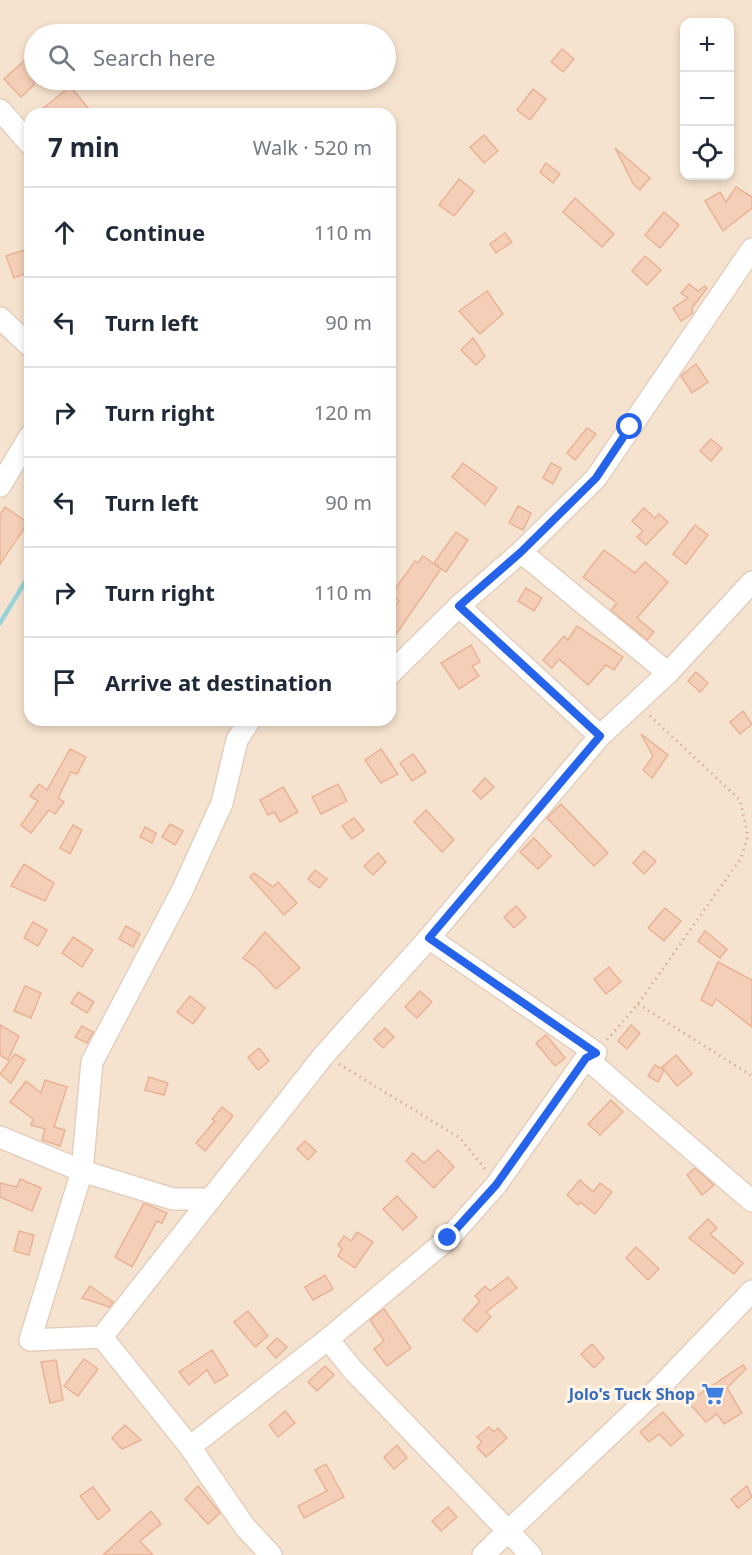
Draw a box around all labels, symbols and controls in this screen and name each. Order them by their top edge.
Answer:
map controls [680,18,734,180]
button: + [680,18,734,72]
search box [24,24,396,90]
icon: search [45,41,78,74]
text: Search here [93,42,215,72]
button: − [680,72,734,126]
button: locate [680,126,734,180]
text: 7 min [48,129,120,165]
text: Walk · 520 m [253,134,372,161]
icon: ahead [48,216,81,249]
text: Continue [105,217,205,247]
text: 110 m [314,219,372,246]
icon: left [48,306,81,339]
text: Turn left [105,307,199,337]
text: 90 m [325,309,372,336]
icon: right [48,396,81,429]
text: Turn right [105,397,215,427]
text: 120 m [314,399,372,426]
route start [616,413,642,439]
icon: left [48,486,81,519]
text: Turn left [105,487,199,517]
text: 90 m [325,489,372,516]
icon: right [48,576,81,609]
text: Turn right [105,577,215,607]
text: 110 m [314,579,372,606]
icon: arrive [48,666,81,699]
text: Arrive at destination [105,667,332,697]
route end [434,1224,460,1250]
supermarket icon: Jolo's Tuck Shop [700,1381,726,1407]
place label: Jolo's Tuck Shop [567,1383,695,1405]

